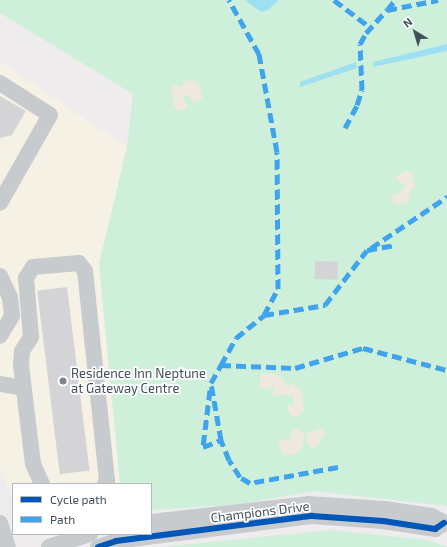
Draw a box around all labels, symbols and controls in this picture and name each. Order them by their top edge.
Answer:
north arrow [395,12,435,52]
text: N [400,15,414,30]
place label: Residence Inn Neptune at Gateway Centre [71,366,206,397]
marker: Residence Inn Neptune at Gateway Centre [58,376,68,386]
legend [12,483,152,535]
text: Cycle path [50,492,107,506]
street label: Champions Drive [210,498,310,526]
text: Path [50,512,75,526]

